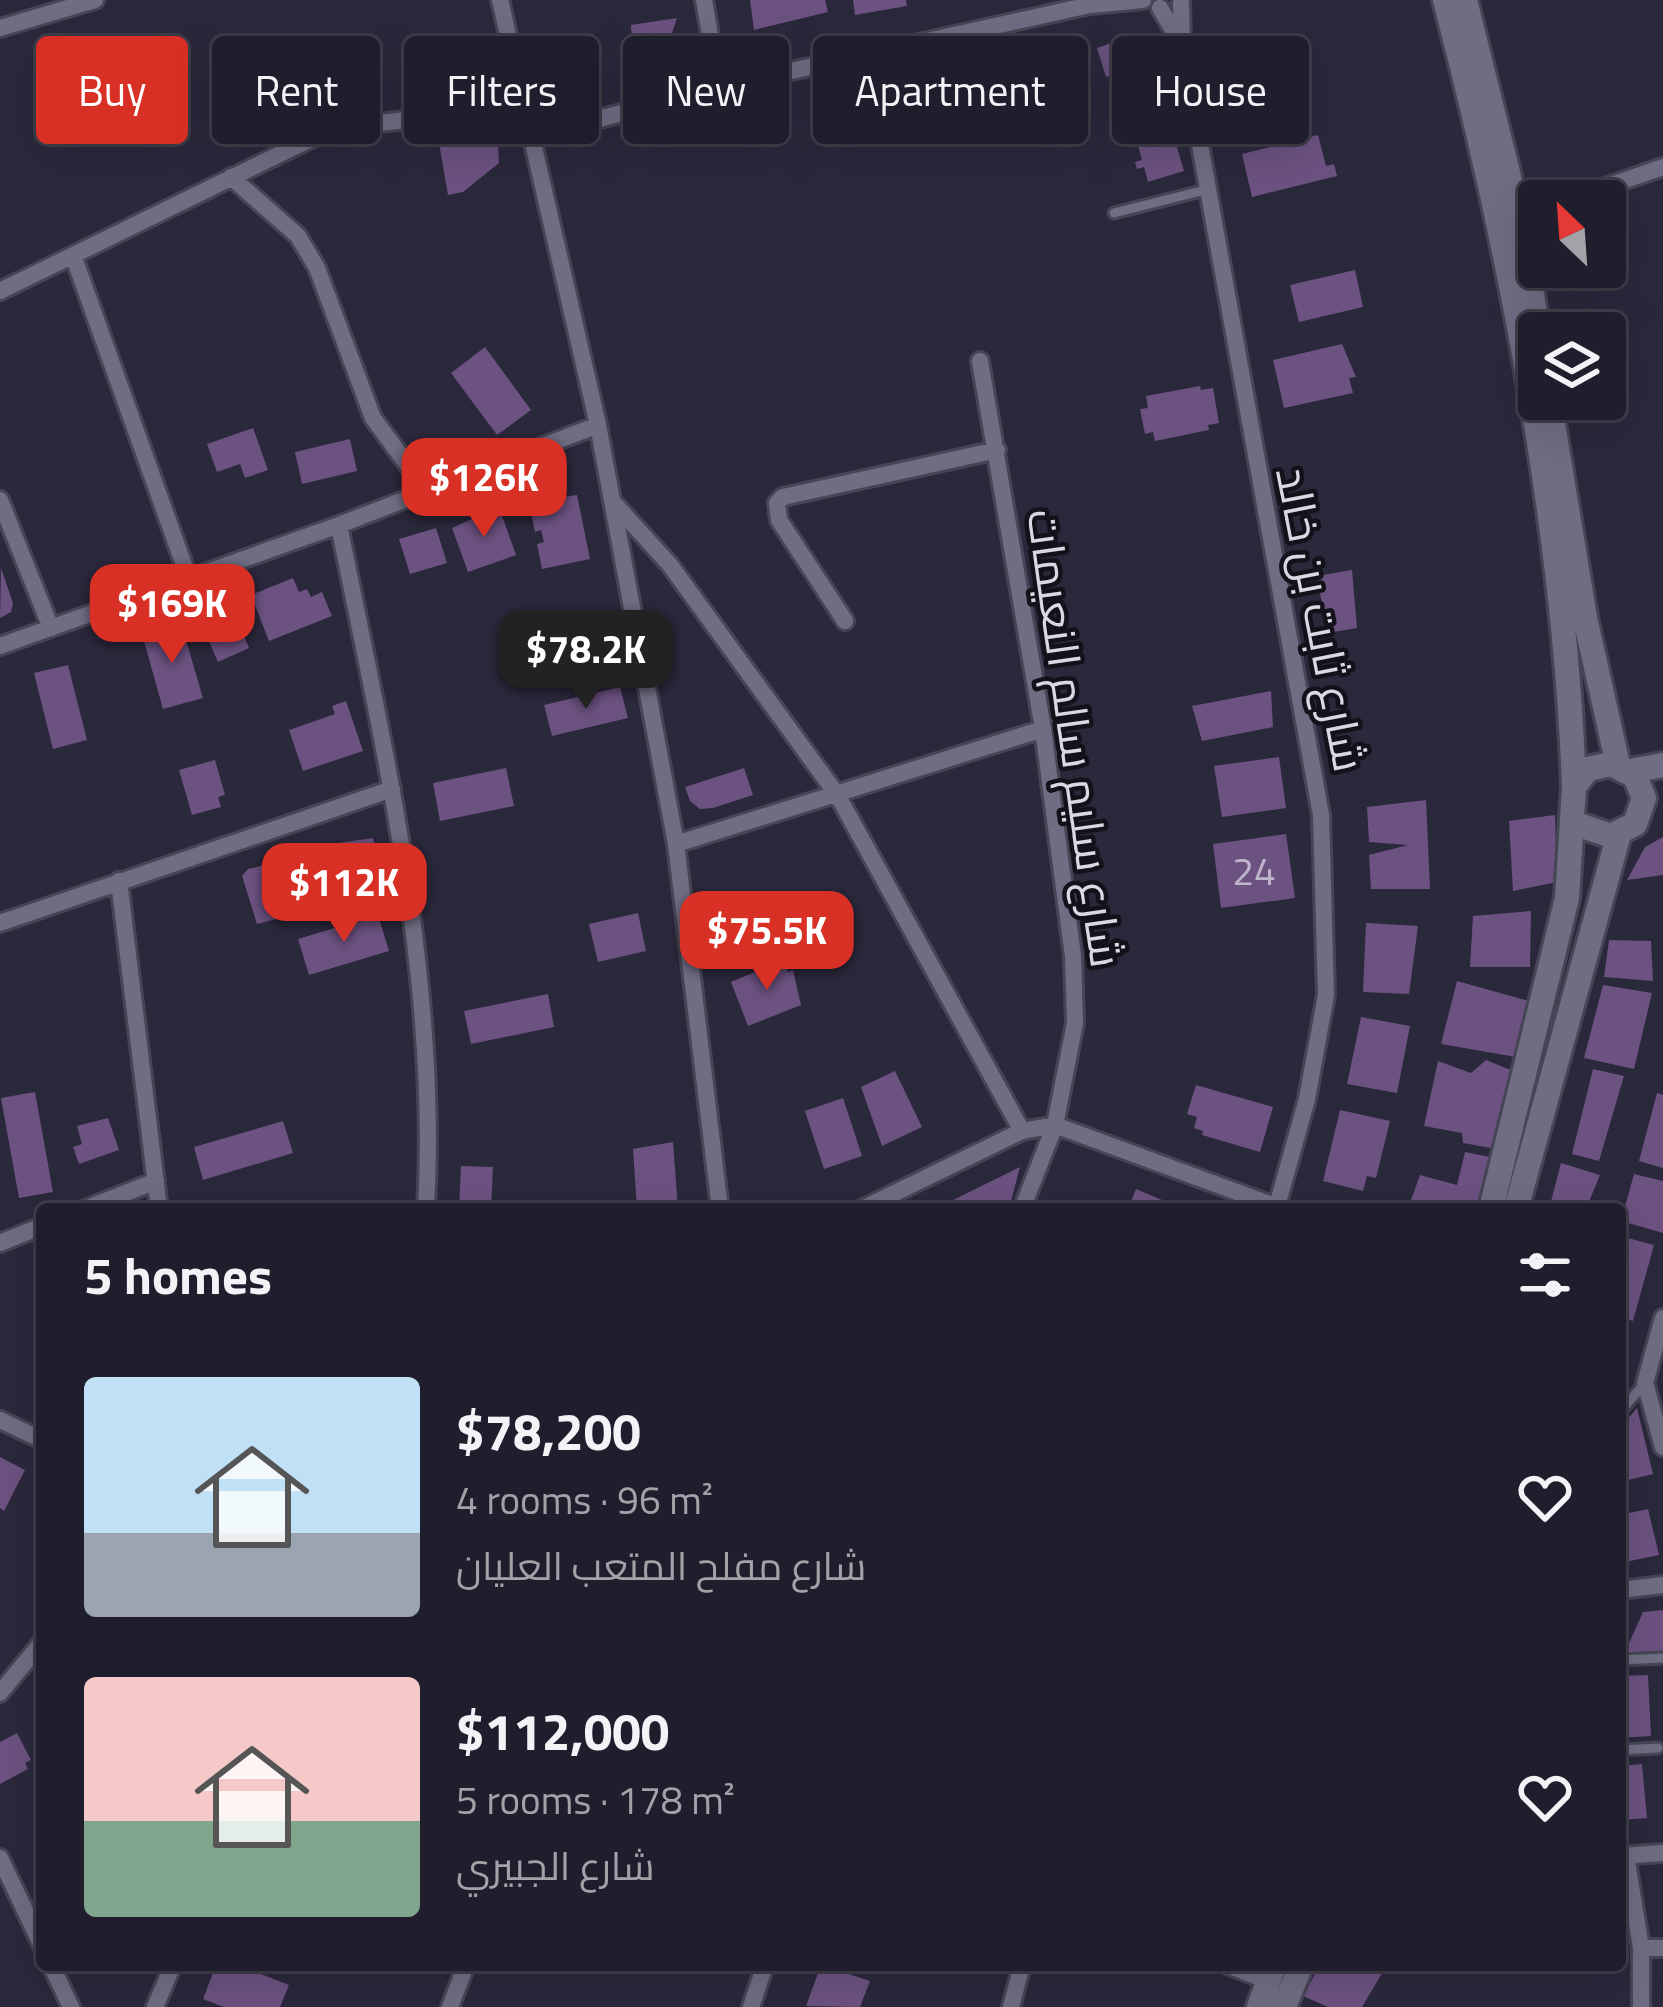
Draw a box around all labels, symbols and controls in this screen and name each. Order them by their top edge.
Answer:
chip: Buy [36,36,188,144]
chip: Rent [212,36,380,144]
chip: Filters [404,36,599,144]
chip: New [623,36,789,144]
chip: Apartment [813,36,1088,144]
chip: House [1112,36,1309,144]
north arrow [1518,180,1626,288]
map controls [1518,180,1626,420]
button: layers [1518,312,1626,420]
pin: $126K [400,438,568,540]
text: $126K [429,447,539,506]
street label: شارع ثابت بن خالد [1259,461,1385,777]
street label: شارع سليم سالم النعيمات [1010,504,1142,971]
pin: $169K [88,564,256,666]
text: $169K [117,573,227,632]
pin: $78.2K [488,610,684,712]
text: $78.2K [526,619,646,678]
house number: 24 [1232,841,1276,900]
pin: $112K [260,843,428,945]
text: $112K [289,852,399,911]
pin: $75.5K [669,891,865,993]
text: $75.5K [707,900,827,959]
text: 5 homes [84,1236,272,1314]
icon: filters [1512,1242,1578,1308]
text: $78,200 [456,1392,641,1470]
icon: home [180,1425,324,1569]
icon: heart [1512,1464,1578,1530]
text: 4 rooms · 96 m² [456,1470,713,1529]
text: شارع مفلح المتعب العليان [456,1536,866,1595]
text: $112,000 [456,1692,669,1770]
icon: home [180,1725,324,1869]
icon: heart [1512,1764,1578,1830]
text: 5 rooms · 178 m² [456,1770,735,1829]
text: شارع الجبيري [456,1836,654,1895]

